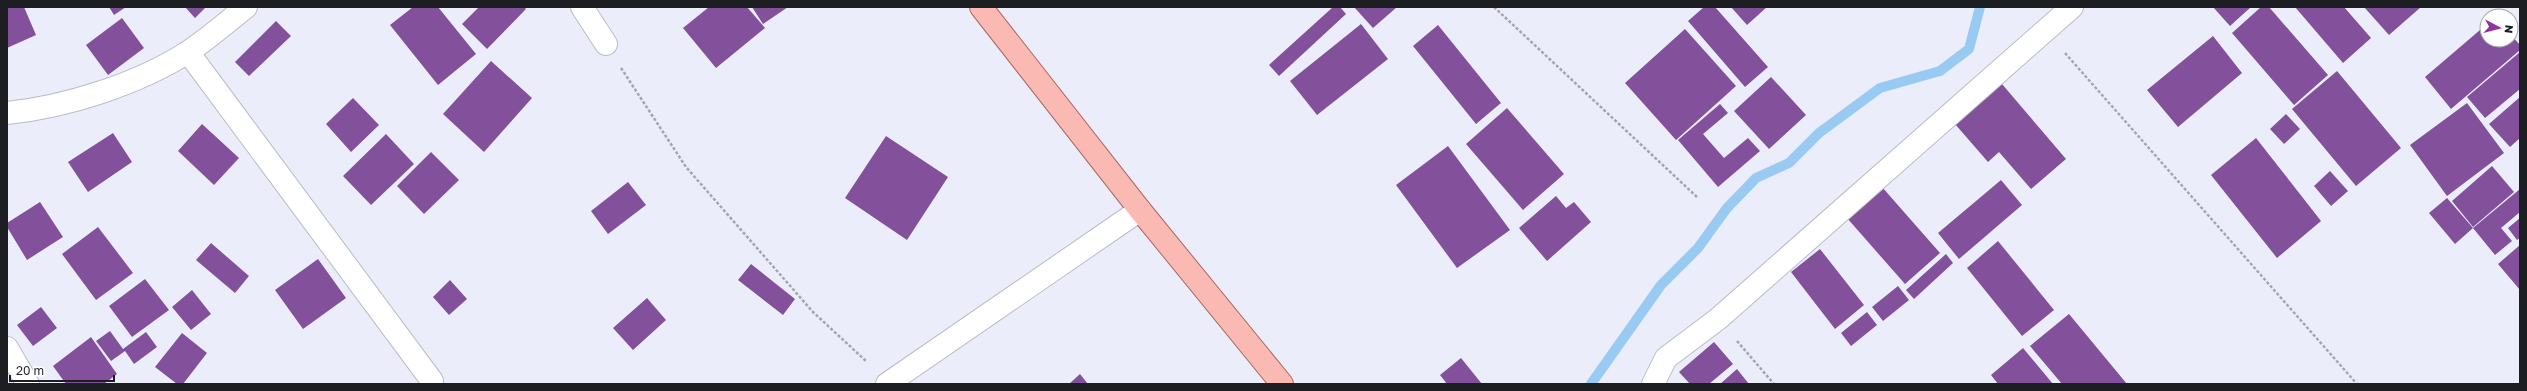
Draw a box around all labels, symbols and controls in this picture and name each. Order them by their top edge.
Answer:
north arrow [2479,8,2519,48]
text: N [2502,24,2516,34]
scale bar [10,357,114,383]
text: 20 m [16,363,44,378]

